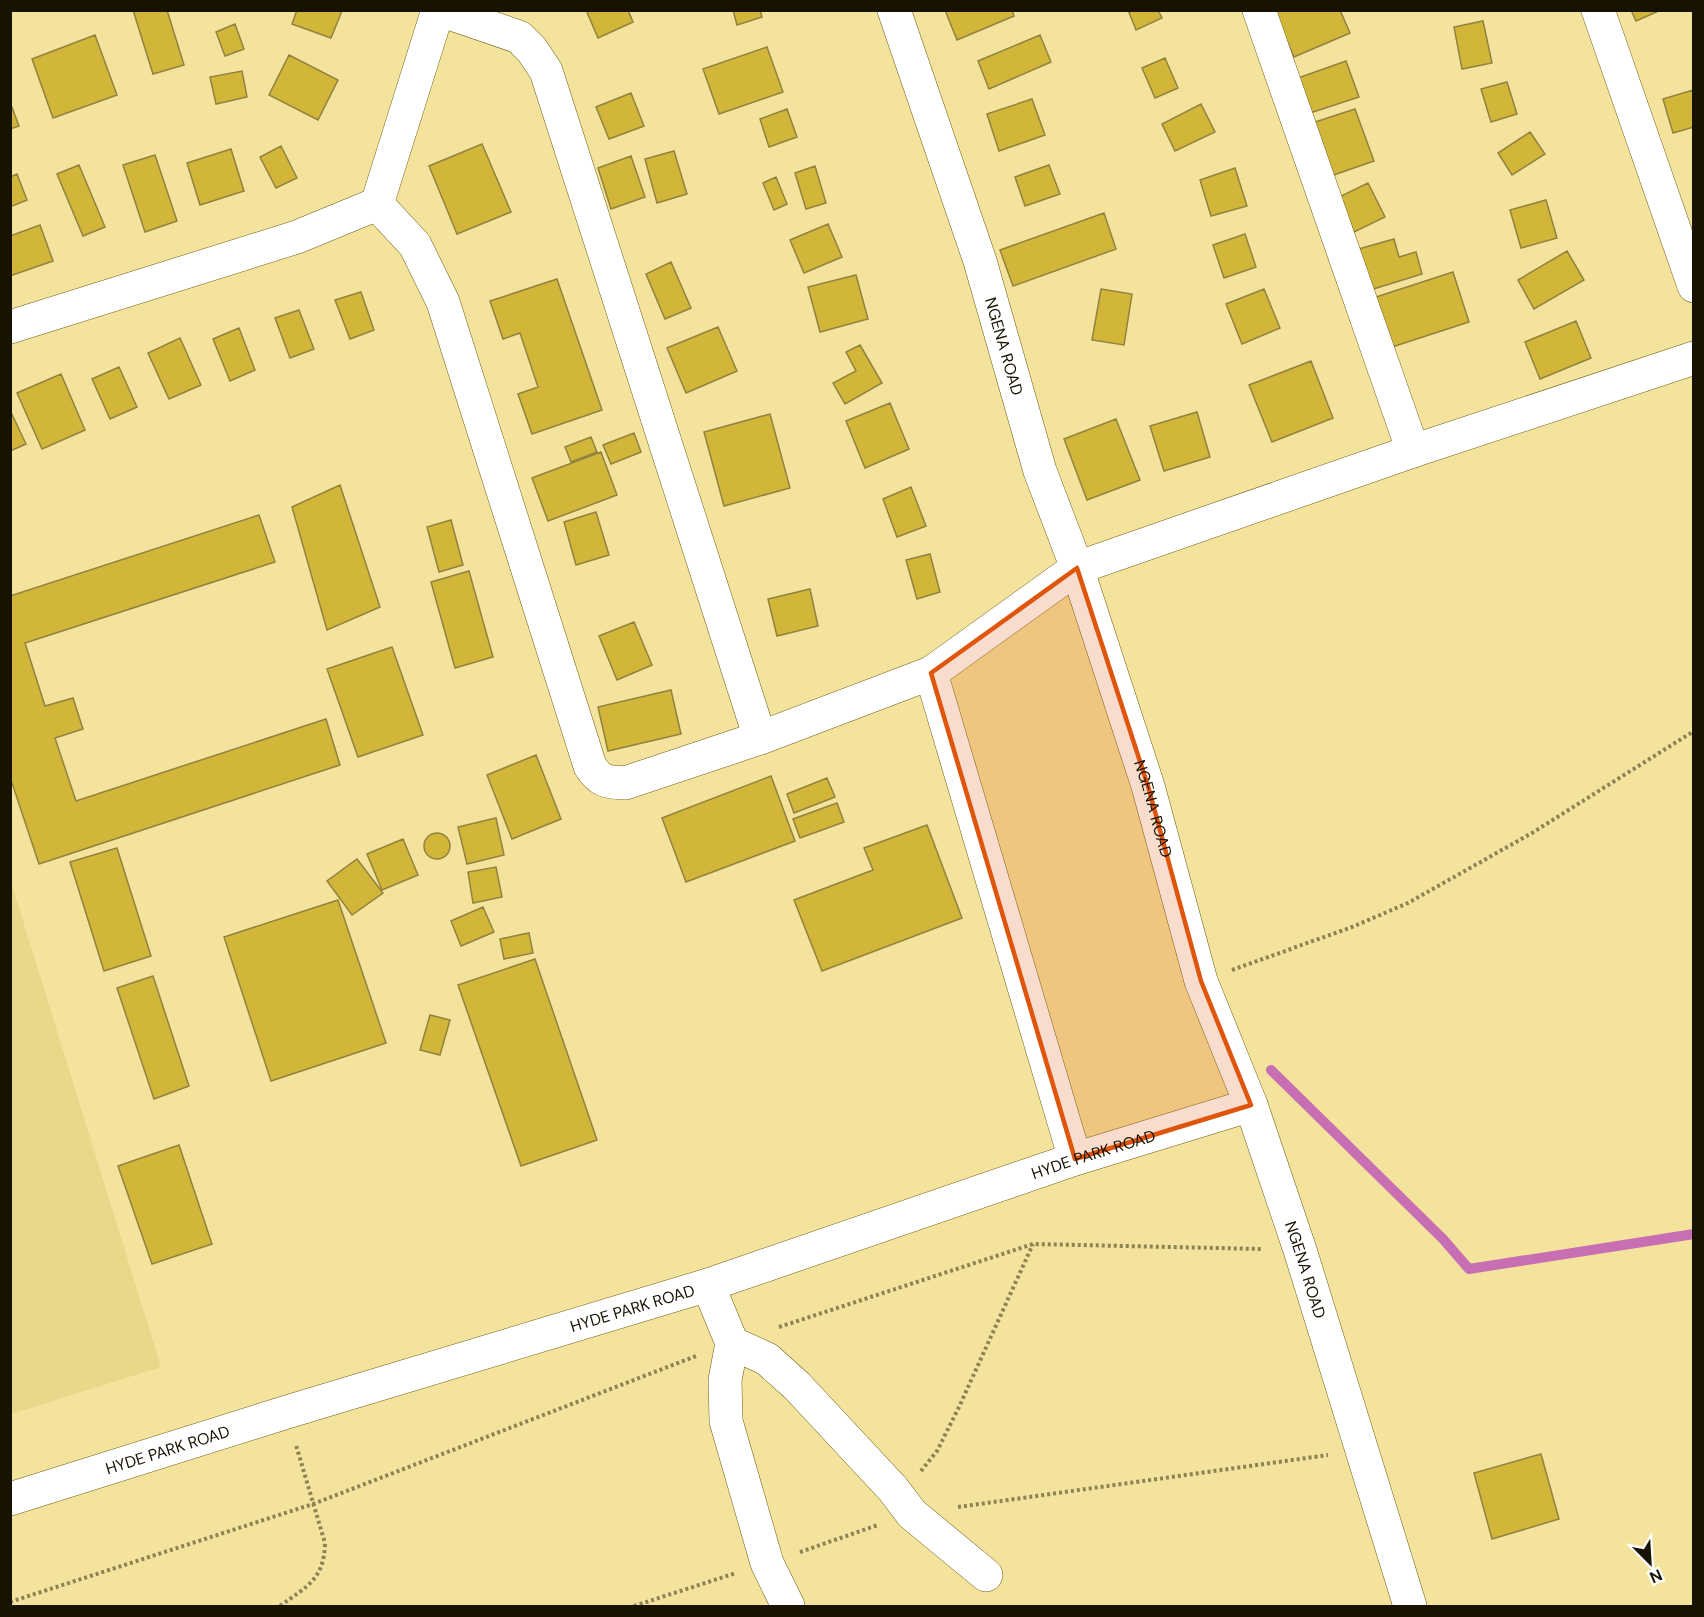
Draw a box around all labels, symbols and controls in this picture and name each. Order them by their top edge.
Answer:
street label: NGENA ROAD [980,295,1028,398]
street label: NGENA ROAD [1130,757,1177,860]
street label: HYDE PARK ROAD [1028,1125,1158,1184]
street label: NGENA ROAD [1280,1218,1331,1321]
street label: HYDE PARK ROAD [568,1279,697,1337]
street label: HYDE PARK ROAD [103,1420,232,1479]
north arrow [1620,1533,1680,1593]
text: N [1646,1564,1665,1588]

